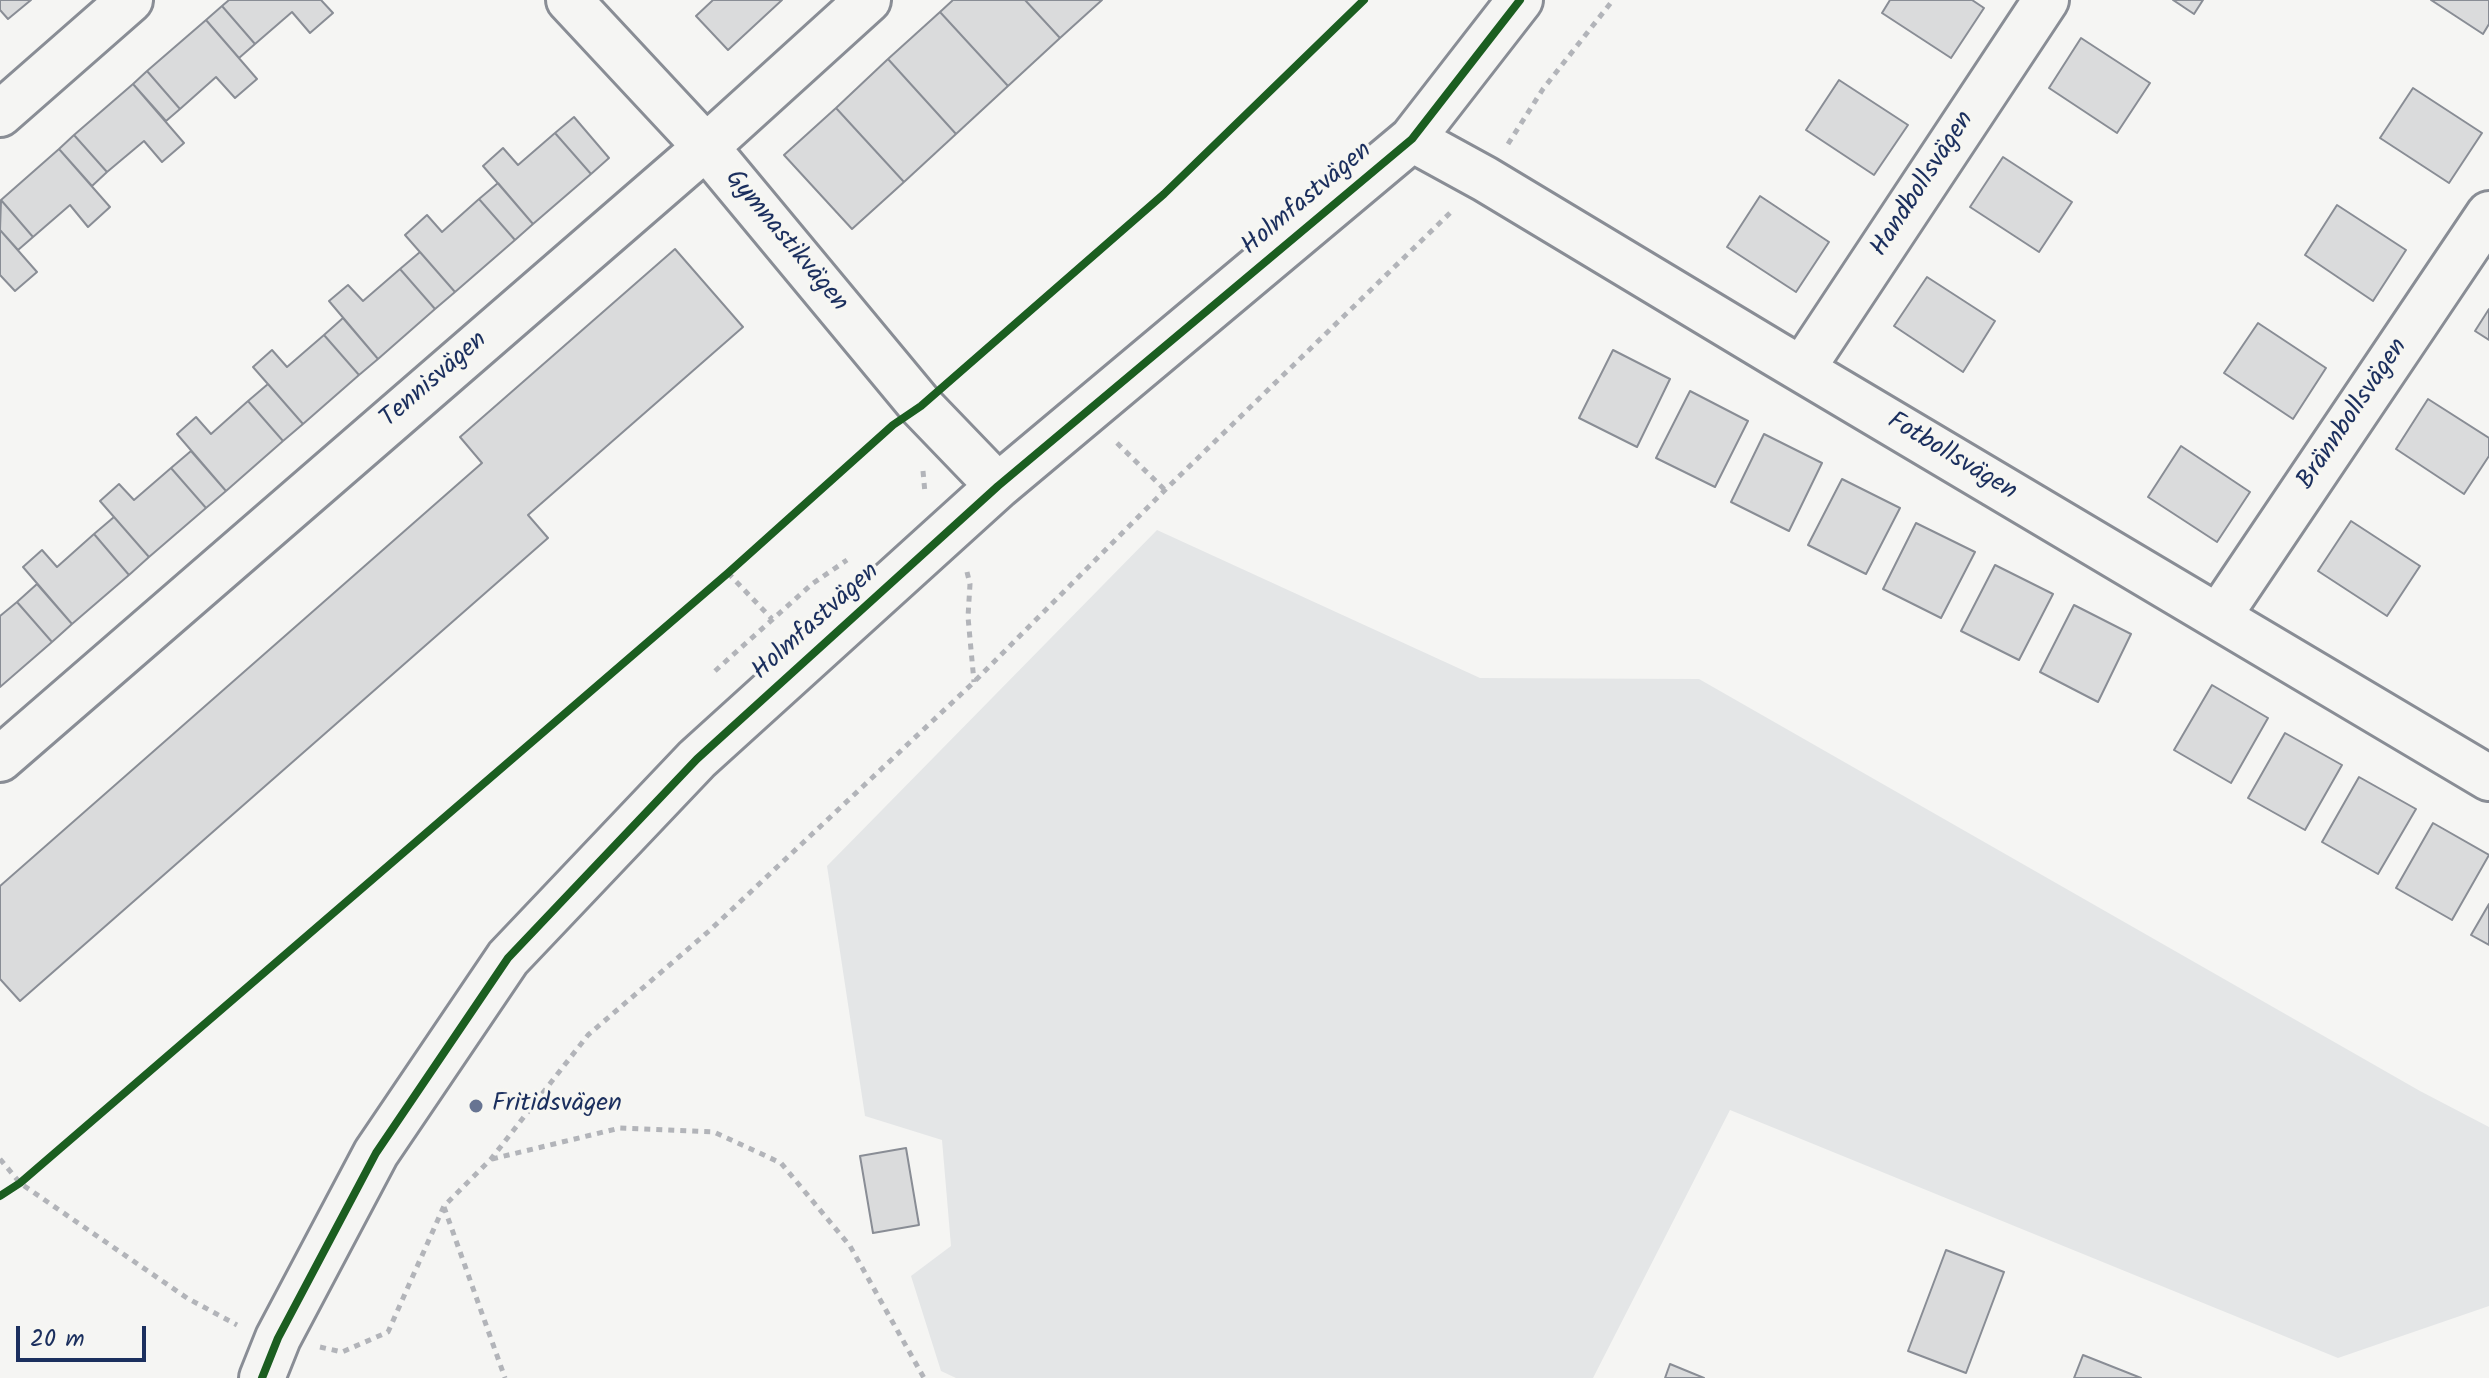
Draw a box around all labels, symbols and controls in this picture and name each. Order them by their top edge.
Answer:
street label: Handbollsvägen [1865,107,1983,263]
street label: Holmfastvägen [1236,136,1380,264]
street label: Gymnastikvägen [717,165,853,319]
street label: Tennisvägen [375,326,495,436]
street label: Brännbollsvägen [2292,334,2416,496]
street label: Fotbollsvägen [1880,407,2022,509]
street label: Holmfastvägen [747,558,887,688]
place label: Fritidsvägen [492,1090,622,1122]
marker: Fritidsvägen [467,1097,485,1115]
scale bar [20,1310,150,1360]
text: 20 m [30,1320,85,1359]

